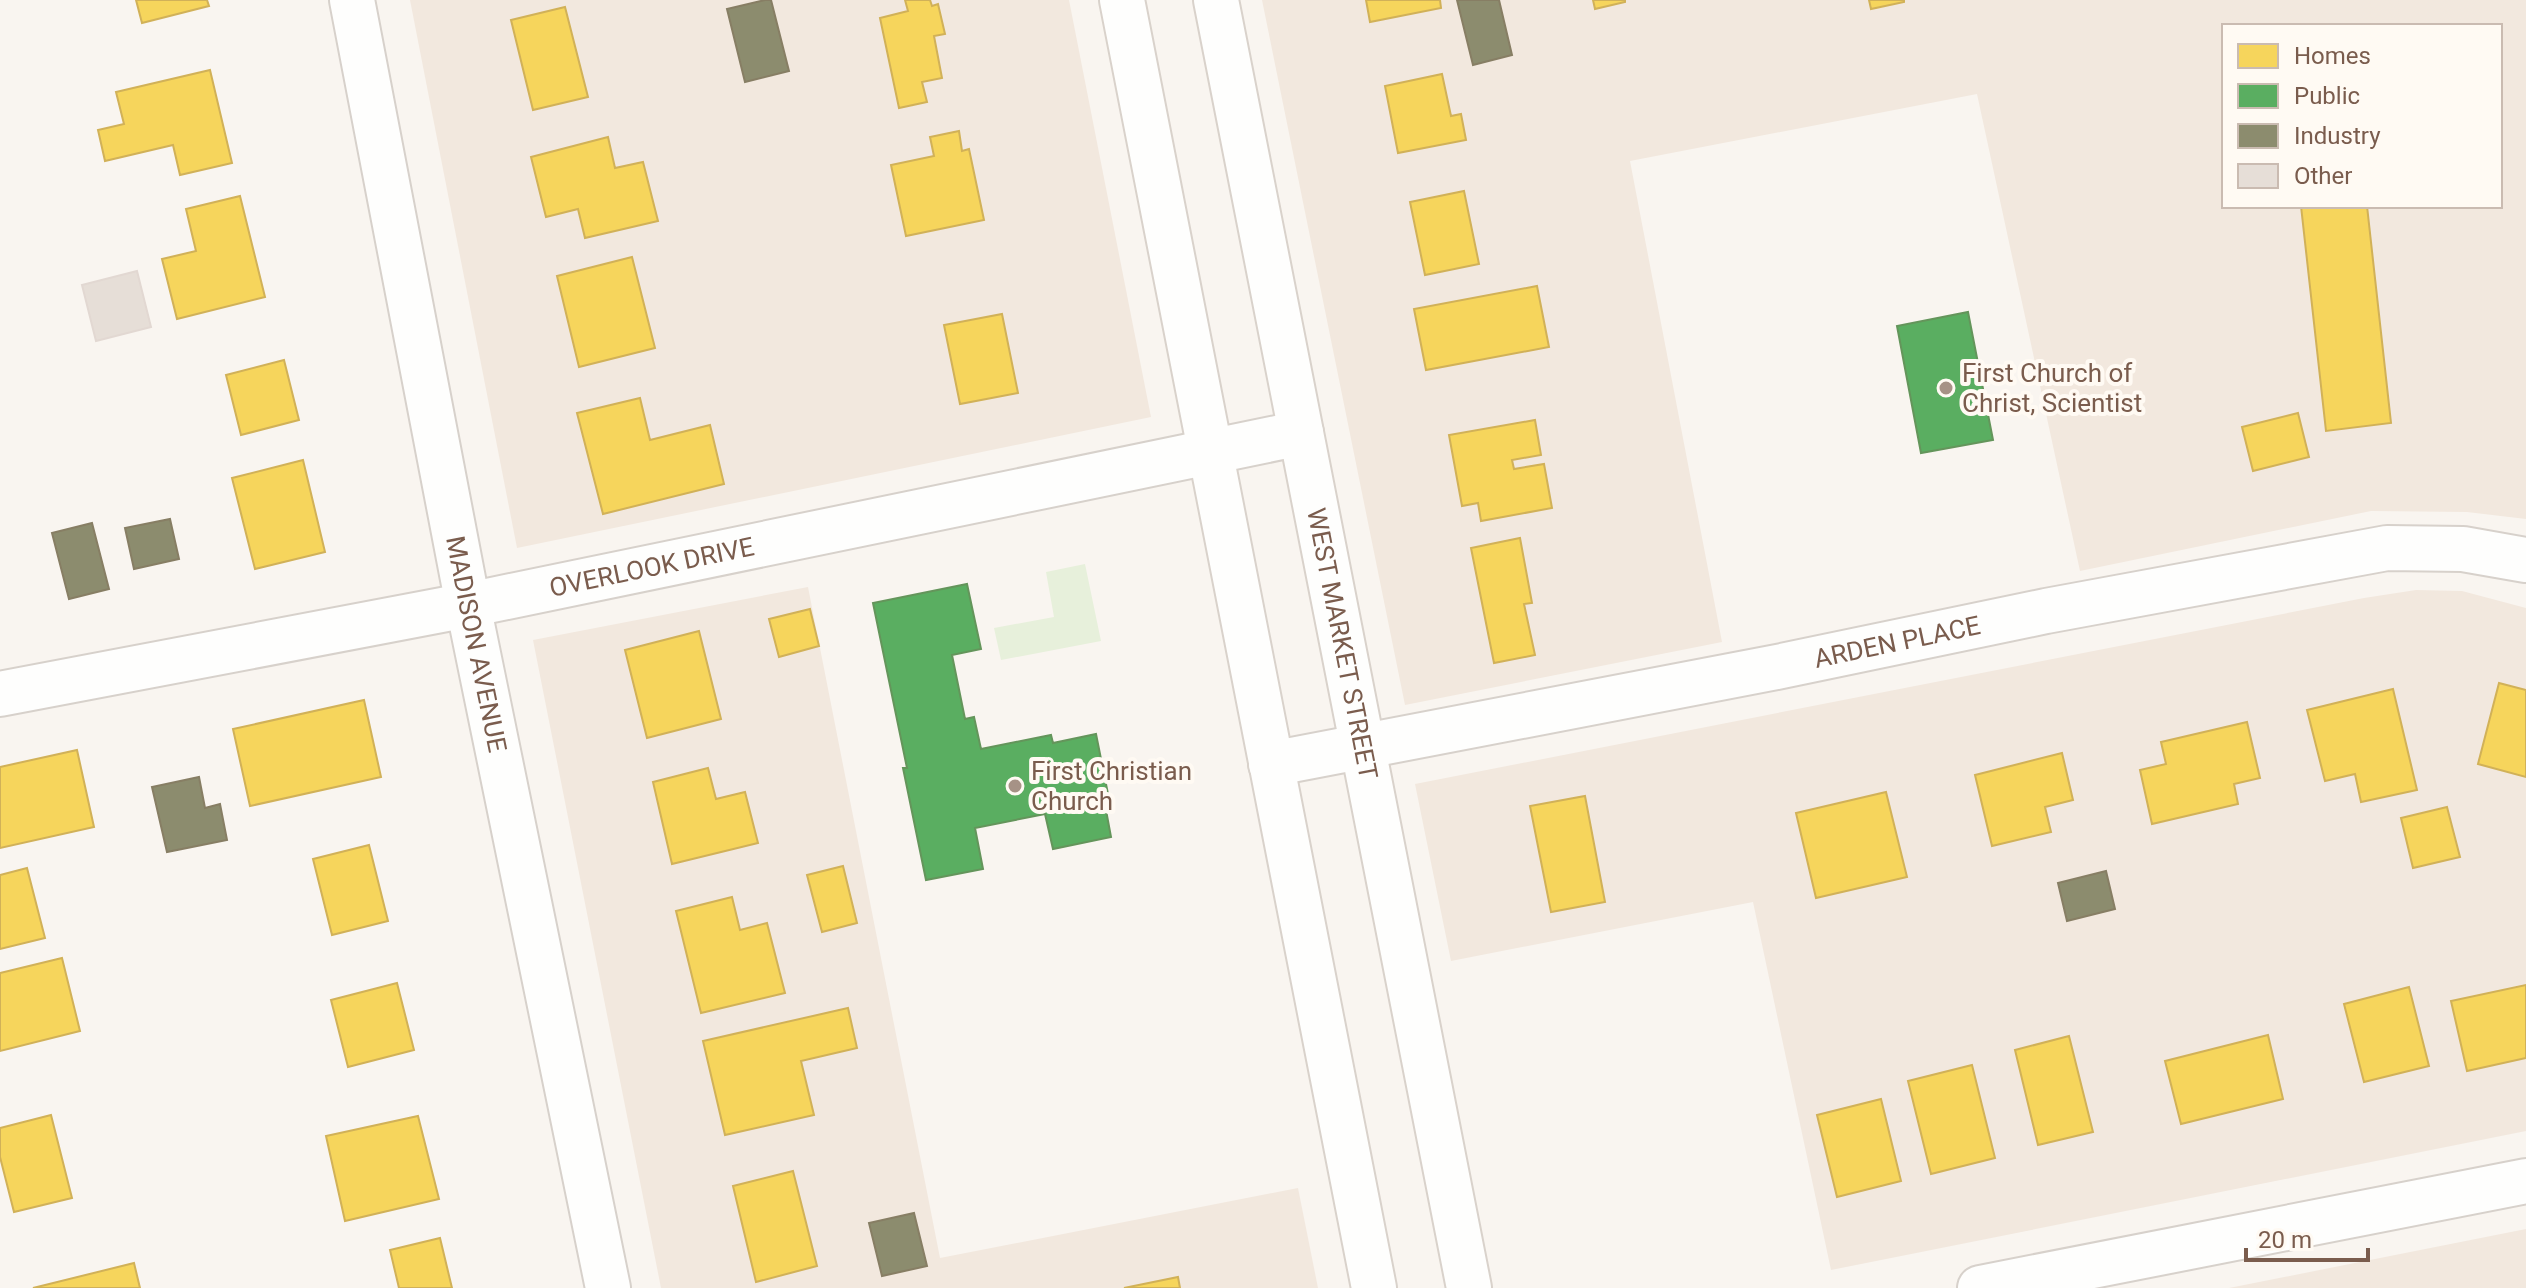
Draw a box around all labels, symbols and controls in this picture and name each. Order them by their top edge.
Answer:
legend [2222,24,2502,208]
text: Homes [2294,42,2371,70]
text: Public [2294,82,2360,110]
text: Industry [2294,122,2381,150]
text: Other [2294,162,2352,190]
place label: First Church of Christ, Scientist [1962,358,2142,418]
marker: First Church of Christ, Scientist [1937,379,1955,397]
street label: WEST MARKET STREET [1301,505,1384,782]
street label: OVERLOOK DRIVE [547,531,757,603]
street label: MADISON AVENUE [440,534,513,755]
street label: ARDEN PLACE [1811,610,1983,674]
place label: First Christian Church [1031,756,1192,816]
marker: First Christian Church [1006,777,1024,795]
scale bar [2246,1212,2368,1262]
text: 20 m [2258,1226,2312,1254]

